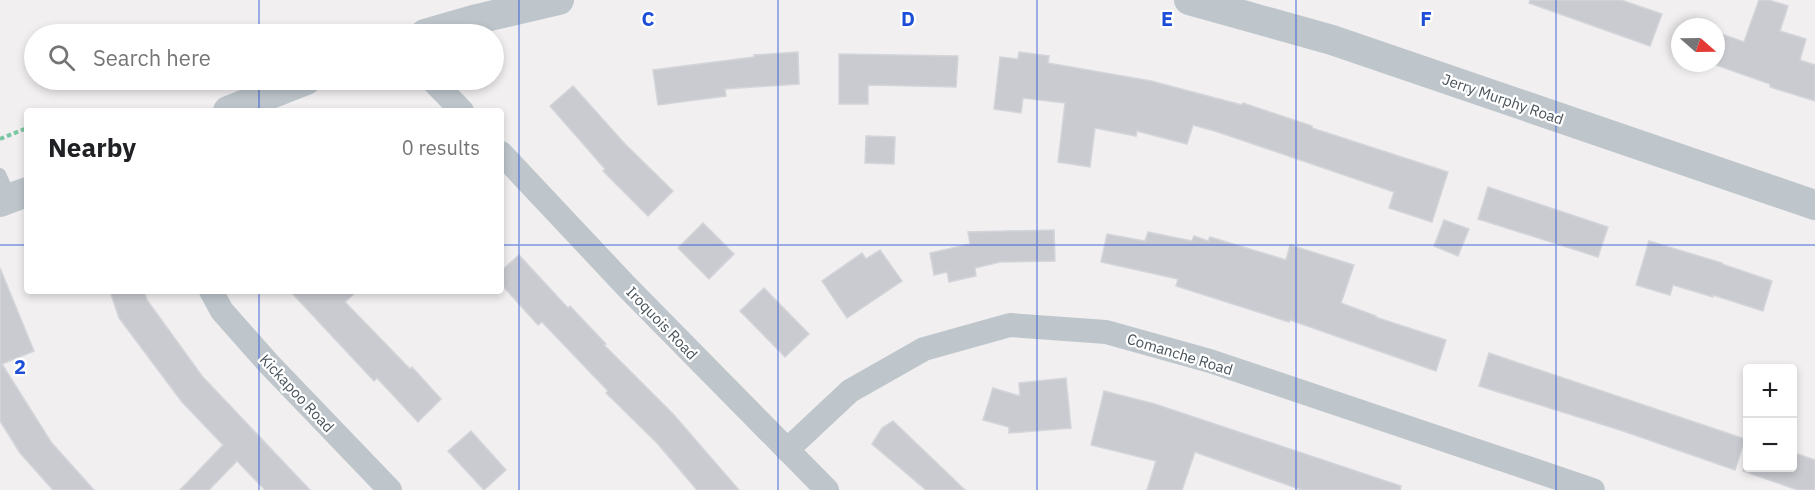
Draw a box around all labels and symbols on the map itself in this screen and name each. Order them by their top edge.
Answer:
text: C [641,5,655,32]
text: D [901,5,915,32]
text: E [1161,5,1173,32]
text: F [1420,5,1432,32]
north arrow [1671,18,1725,72]
street label: Jerry Murphy Road [1440,69,1566,129]
street label: Iroquois Road [622,282,702,364]
street label: Comanche Road [1125,329,1235,379]
street label: Kickapoo Road [256,350,338,436]
text: 2 [14,353,26,380]

